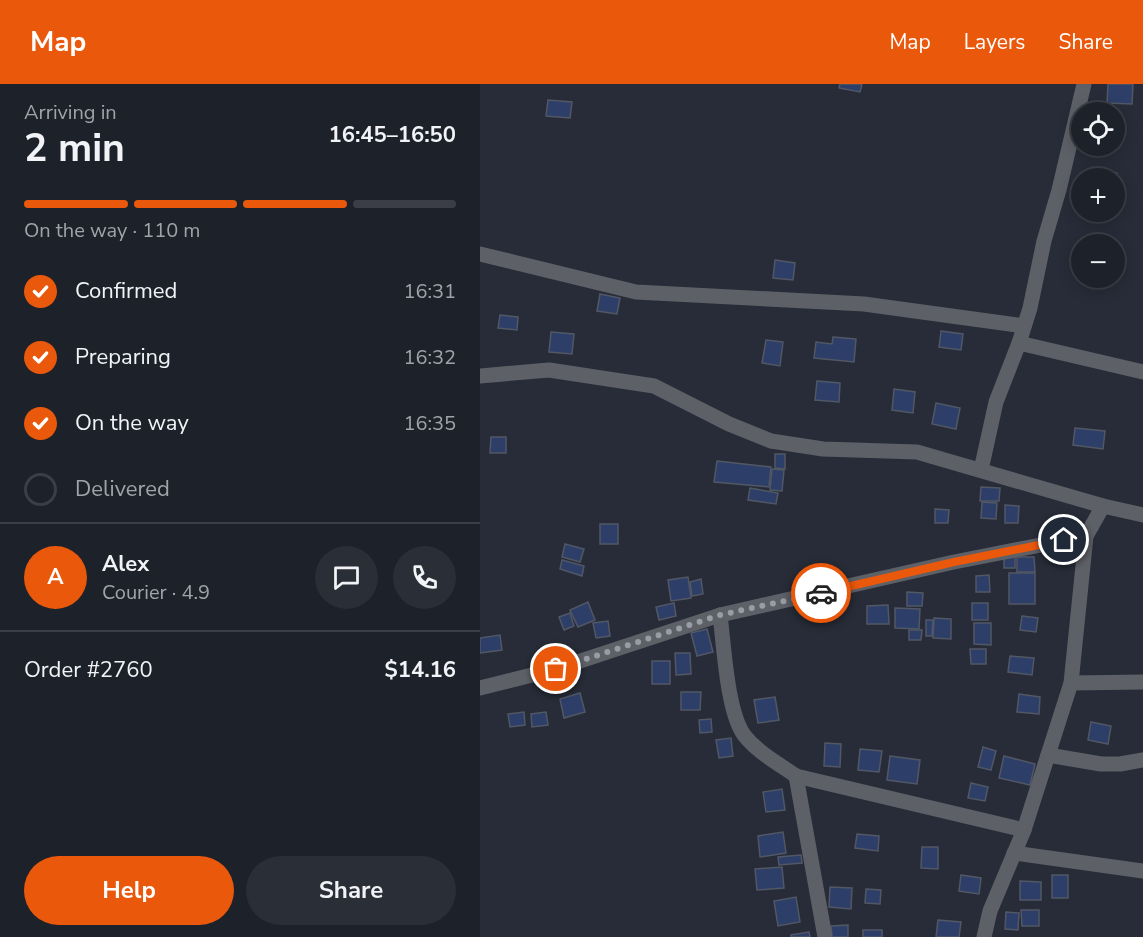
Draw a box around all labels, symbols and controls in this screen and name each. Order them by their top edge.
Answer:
text: Map [30,23,86,61]
text: Map [889,28,931,56]
text: Layers [964,28,1025,56]
text: Share [1058,28,1113,56]
text: Arriving in [24,99,117,126]
map controls [1071,102,1125,288]
button: locate [1071,102,1125,156]
text: 16:45–16:50 [328,120,456,150]
text: 2 min [24,122,125,175]
button: + [1071,168,1125,222]
text: On the way · 110 m [24,217,200,244]
button: − [1071,234,1125,288]
icon: check [24,275,57,308]
text: Confirmed [75,276,177,306]
text: 16:31 [403,278,456,305]
icon: check [24,341,57,374]
text: Preparing [75,342,171,372]
text: 16:32 [403,344,456,371]
icon: check [24,407,57,440]
text: On the way [75,408,189,438]
text: 16:35 [403,410,456,437]
text: Delivered [75,474,170,504]
pin [1038,514,1089,565]
icon: home [1047,523,1080,556]
button: chat [315,546,378,609]
button: phone [393,546,456,609]
text: Alex [102,549,149,579]
text: A [47,562,64,592]
courier [791,563,851,623]
icon: car [805,577,838,610]
text: Courier · 4.9 [102,579,210,606]
pin [530,643,581,694]
icon: bag [539,652,572,685]
text: Order #2760 [24,655,153,685]
text: $14.16 [385,655,456,685]
button: Help [24,856,234,925]
button: Share [246,856,456,925]

